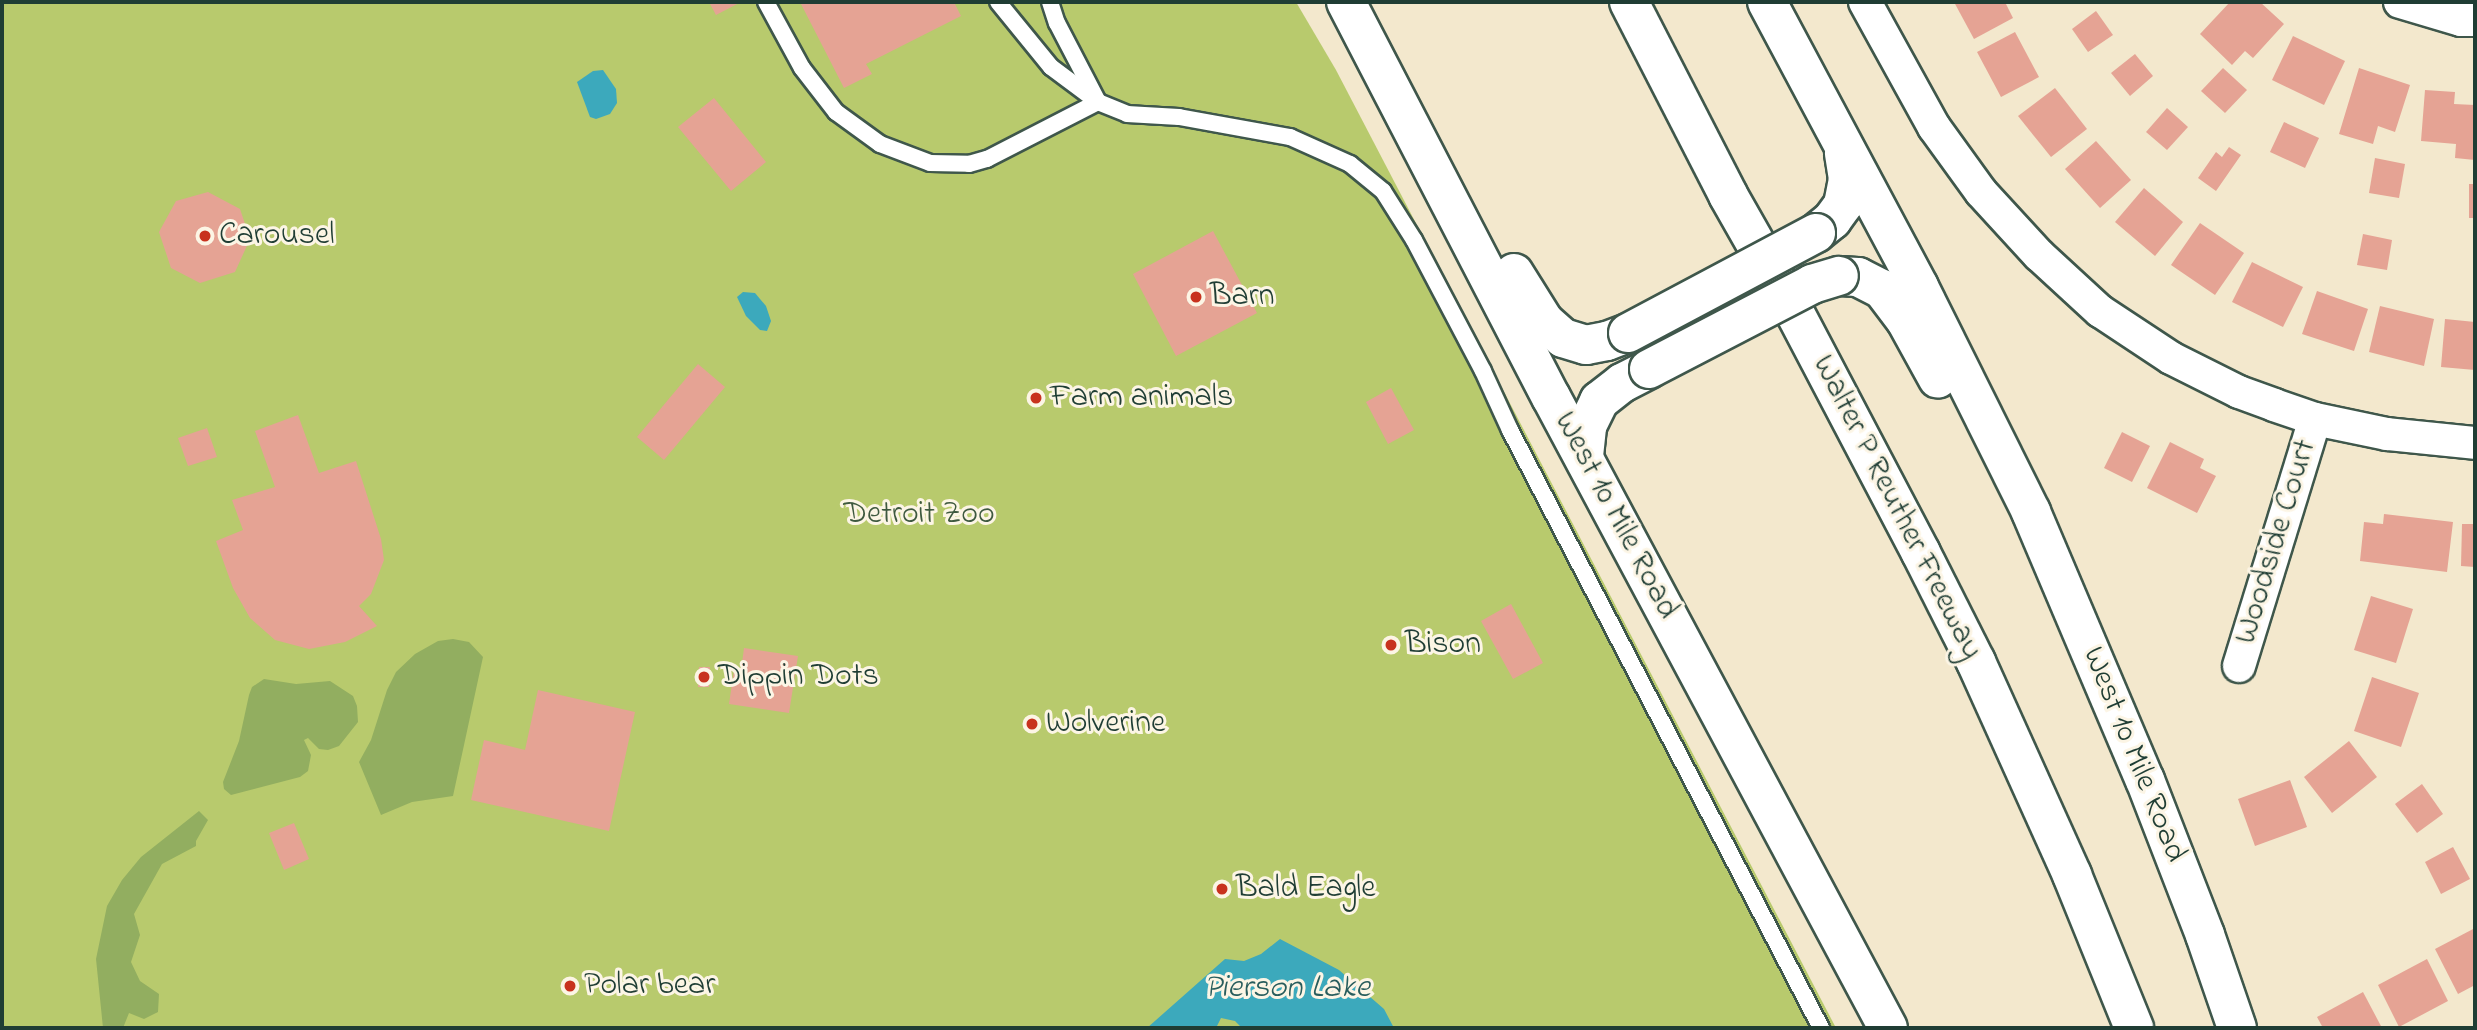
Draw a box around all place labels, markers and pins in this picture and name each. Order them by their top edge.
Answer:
place label: Carousel [219,217,335,255]
marker: Carousel [197,228,213,244]
place label: Barn [1210,278,1275,316]
marker: Barn [1188,289,1204,305]
place label: Farm animals [1050,379,1233,417]
marker: Farm animals [1028,390,1044,406]
place label: Bison [1405,626,1481,664]
marker: Bison [1383,637,1399,653]
place label: Dippin Dots [718,658,879,696]
marker: Dippin Dots [696,669,712,685]
place label: Wolverine [1046,705,1165,743]
marker: Wolverine [1024,716,1040,732]
place label: Bald Eagle [1236,870,1376,908]
marker: Bald Eagle [1214,881,1230,897]
place label: Polar bear [584,967,715,1005]
marker: Polar bear [562,978,578,994]

